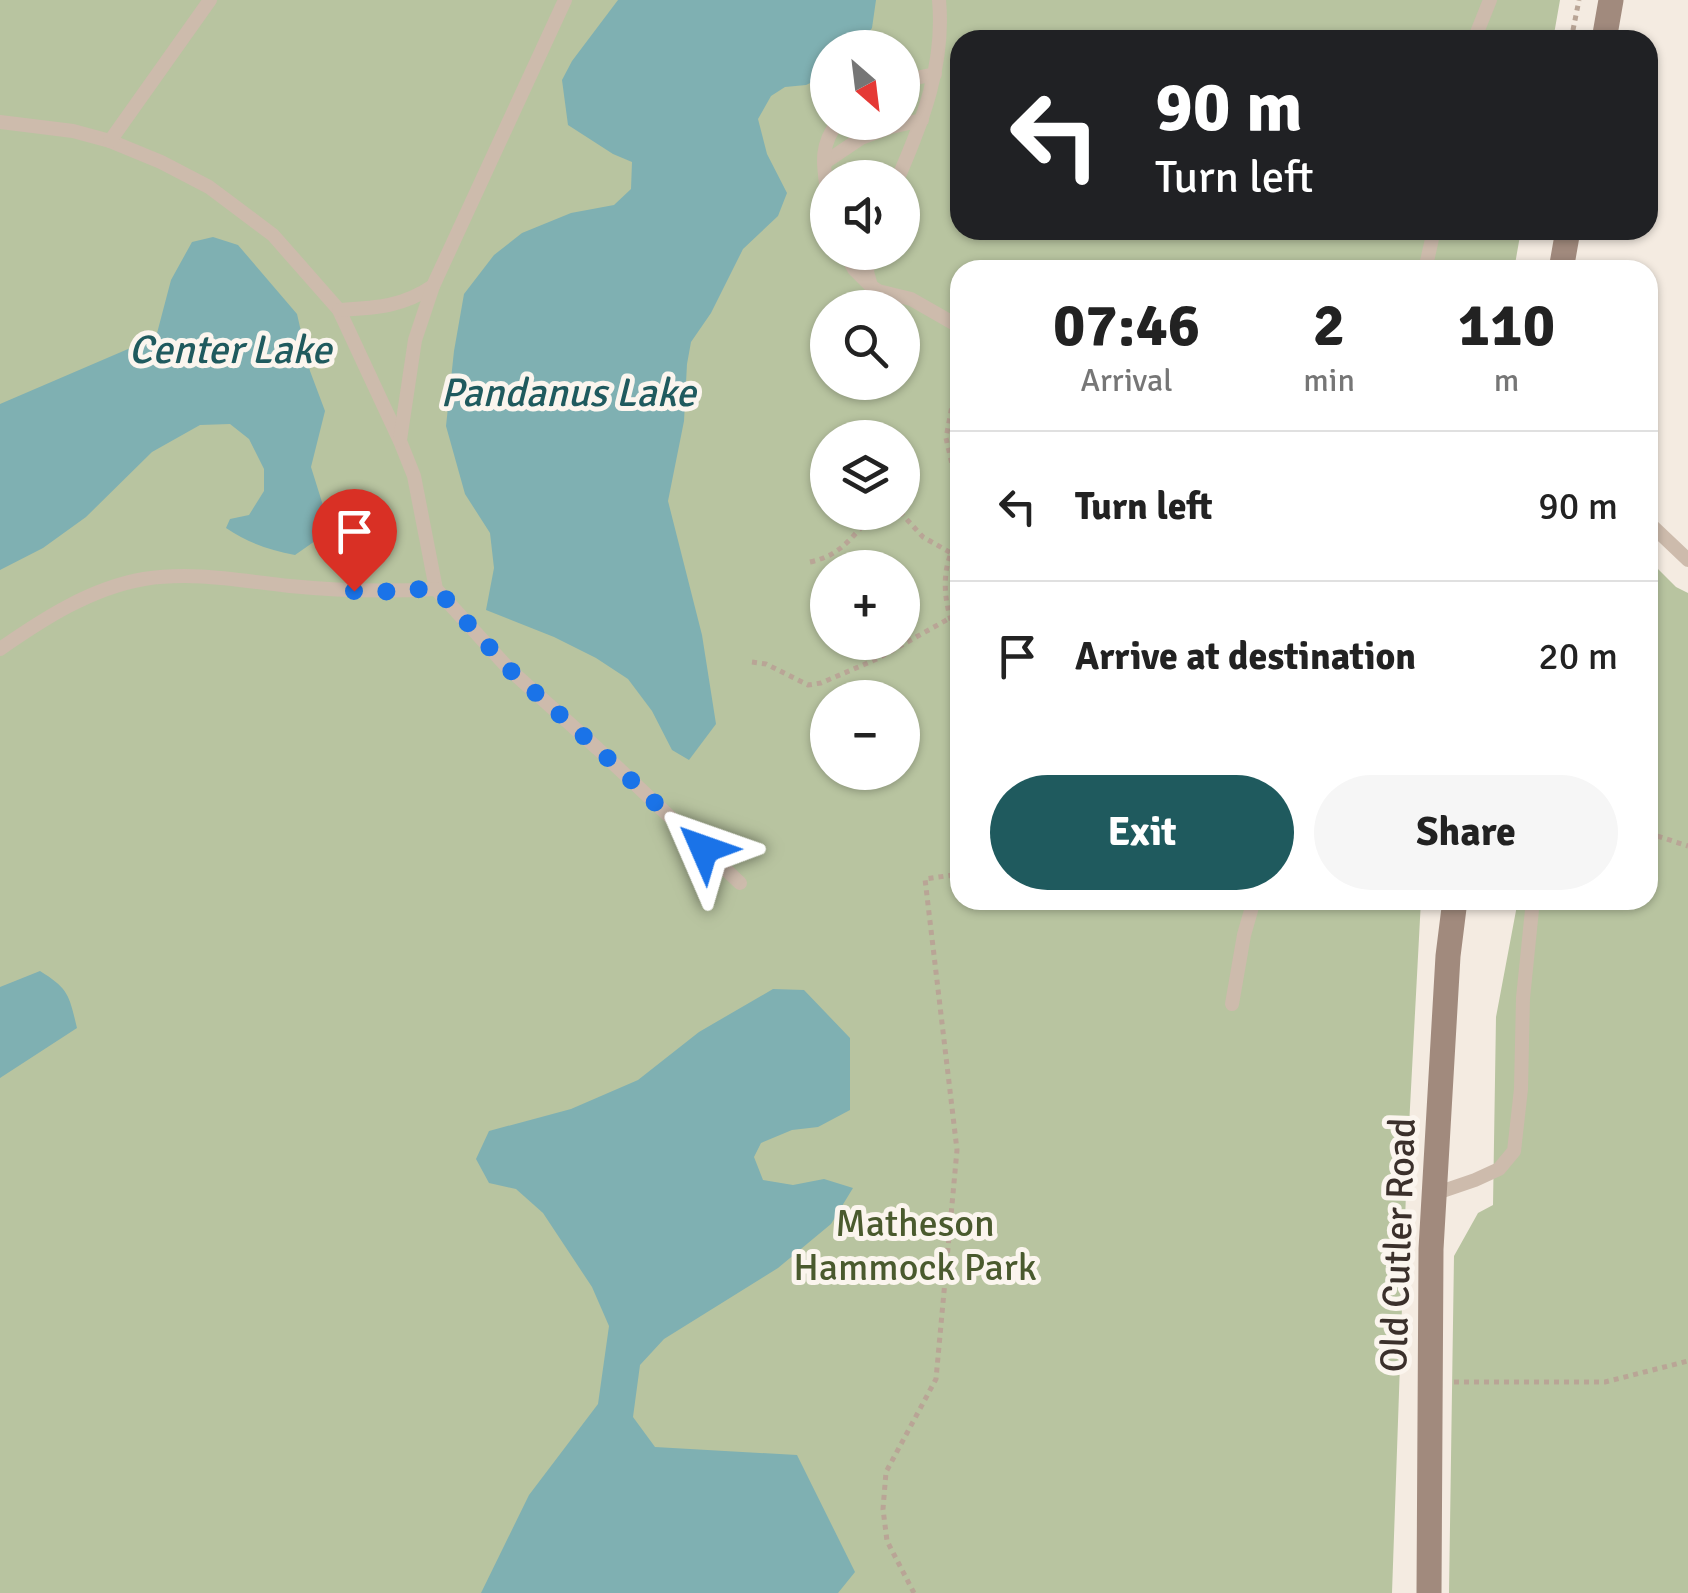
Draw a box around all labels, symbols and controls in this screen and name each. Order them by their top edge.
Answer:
north arrow [810,30,920,140]
map controls [810,30,920,790]
text: 90 m [1155,64,1303,150]
icon: left [990,70,1120,200]
text: Turn left [1155,150,1314,205]
button: sound [810,160,920,270]
text: 07:46 [1053,289,1200,363]
text: 2 [1313,289,1345,363]
text: 110 [1458,289,1555,363]
button: search [810,290,920,400]
water label: Center Lake [129,325,333,375]
text: Arrival [1081,361,1173,400]
text: min [1303,361,1355,400]
text: m [1494,361,1519,400]
water label: Pandanus Lake [440,368,698,418]
button: layers [810,420,920,530]
icon: left [990,479,1045,534]
text: Turn left [1075,483,1213,530]
text: 90 m [1538,483,1618,530]
pin [312,489,397,592]
icon: arrive [327,504,382,559]
button: + [810,550,920,660]
icon: arrive [990,629,1045,684]
text: Arrive at destination [1075,633,1416,680]
text: 20 m [1538,633,1618,680]
button: − [810,680,920,790]
button: Exit [990,775,1294,890]
button: Share [1314,775,1618,890]
position arrow [652,797,756,901]
street label: Old Cutler Road [1370,1117,1426,1373]
park label: Matheson Hammock Park [793,1200,1037,1291]

